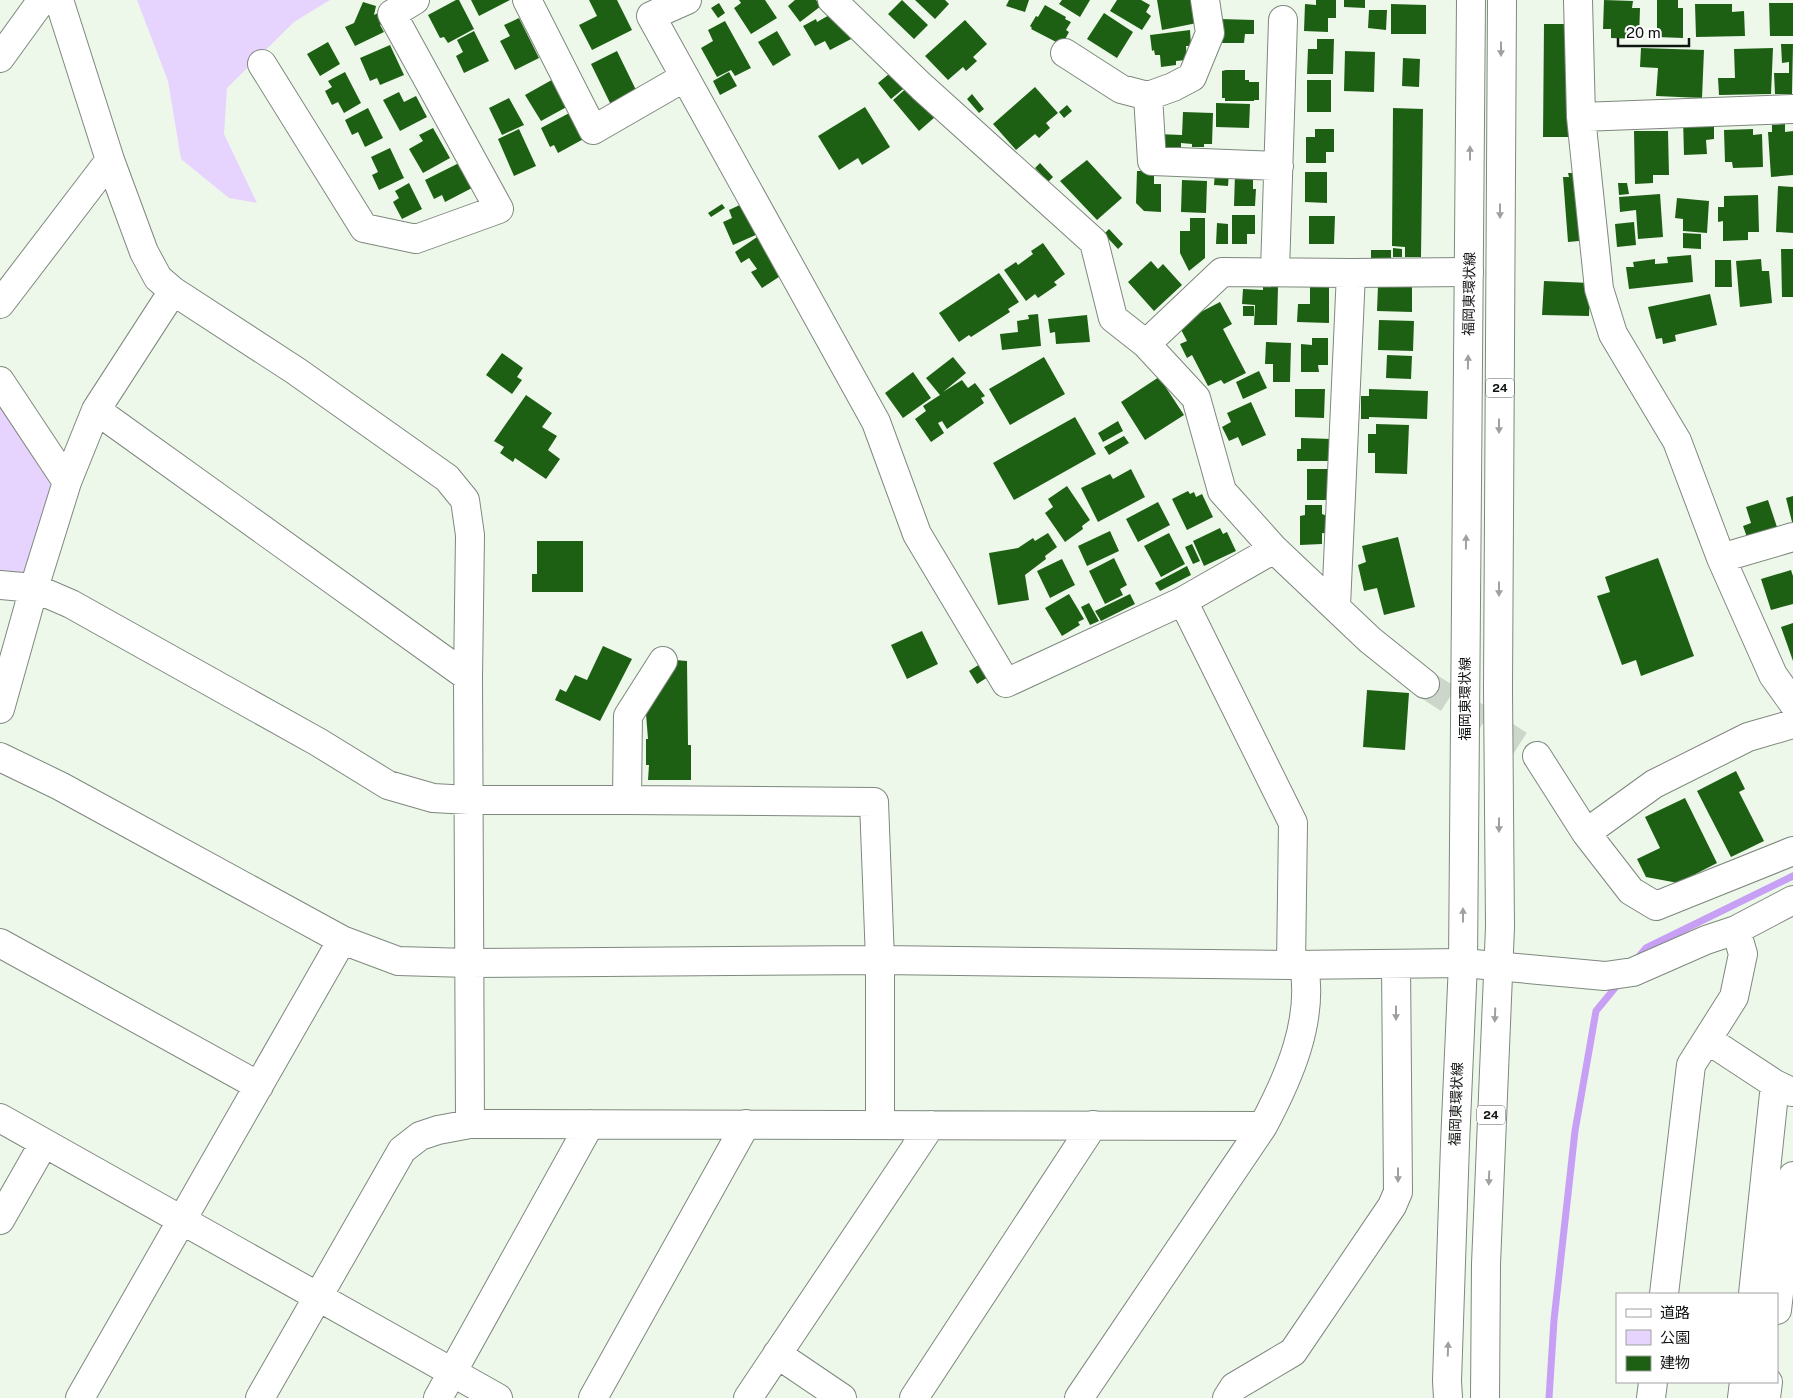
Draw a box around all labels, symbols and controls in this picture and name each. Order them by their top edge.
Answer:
scale bar [1618,15,1689,47]
text: 20 m [1626,24,1661,41]
one-way arrow [1497,41,1505,57]
one-way arrow [1466,145,1474,161]
one-way arrow [1496,203,1504,219]
street label: 福岡東環状線 [1460,252,1478,336]
one-way arrow [1464,354,1472,370]
road number: 24 [1486,378,1514,398]
one-way arrow [1495,418,1503,434]
one-way arrow [1462,534,1470,550]
one-way arrow [1495,581,1503,597]
street label: 福岡東環状線 [1457,657,1473,741]
one-way arrow [1495,817,1503,833]
one-way arrow [1459,906,1467,922]
one-way arrow [1392,1005,1400,1021]
one-way arrow [1491,1008,1499,1024]
street label: 福岡東環状線 [1447,1062,1465,1146]
road number: 24 [1477,1106,1505,1124]
one-way arrow [1394,1168,1402,1184]
one-way arrow [1485,1170,1493,1186]
legend [1616,1293,1778,1383]
text: 道路 [1660,1304,1690,1321]
text: 公園 [1660,1329,1690,1346]
one-way arrow [1444,1341,1452,1357]
text: 建物 [1660,1354,1690,1371]

